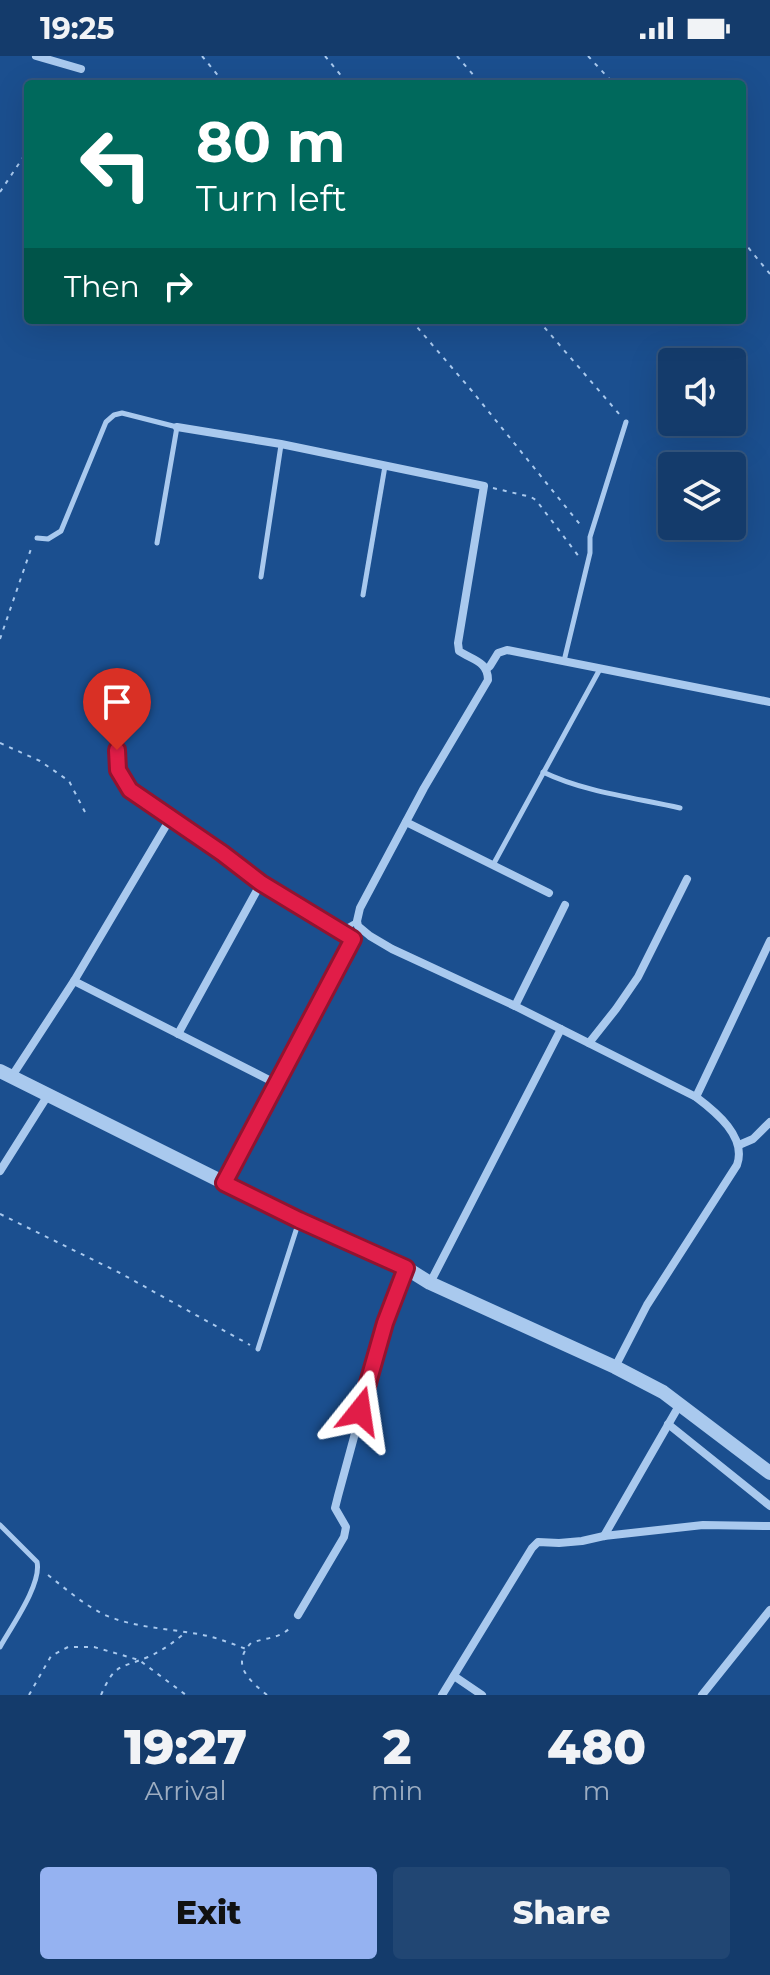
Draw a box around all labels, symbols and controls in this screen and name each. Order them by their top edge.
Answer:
text: 19:25 [40,10,114,47]
text: 80 m [196,108,346,176]
icon: left [64,112,168,216]
text: Turn left [196,176,347,220]
icon: right [156,264,200,308]
text: Then [64,268,140,305]
map controls [658,348,746,540]
button: sound [658,348,746,436]
button: layers [658,452,746,540]
pin [83,668,151,750]
icon: arrive [95,680,139,724]
position arrow [318,1369,402,1453]
text: 19:27 [124,1718,247,1776]
text: 2 [383,1718,411,1776]
text: 480 [547,1718,646,1776]
text: Arrival [145,1775,227,1807]
text: min [371,1775,423,1807]
text: m [583,1775,610,1807]
button: Exit [40,1867,377,1959]
button: Share [393,1867,730,1959]

